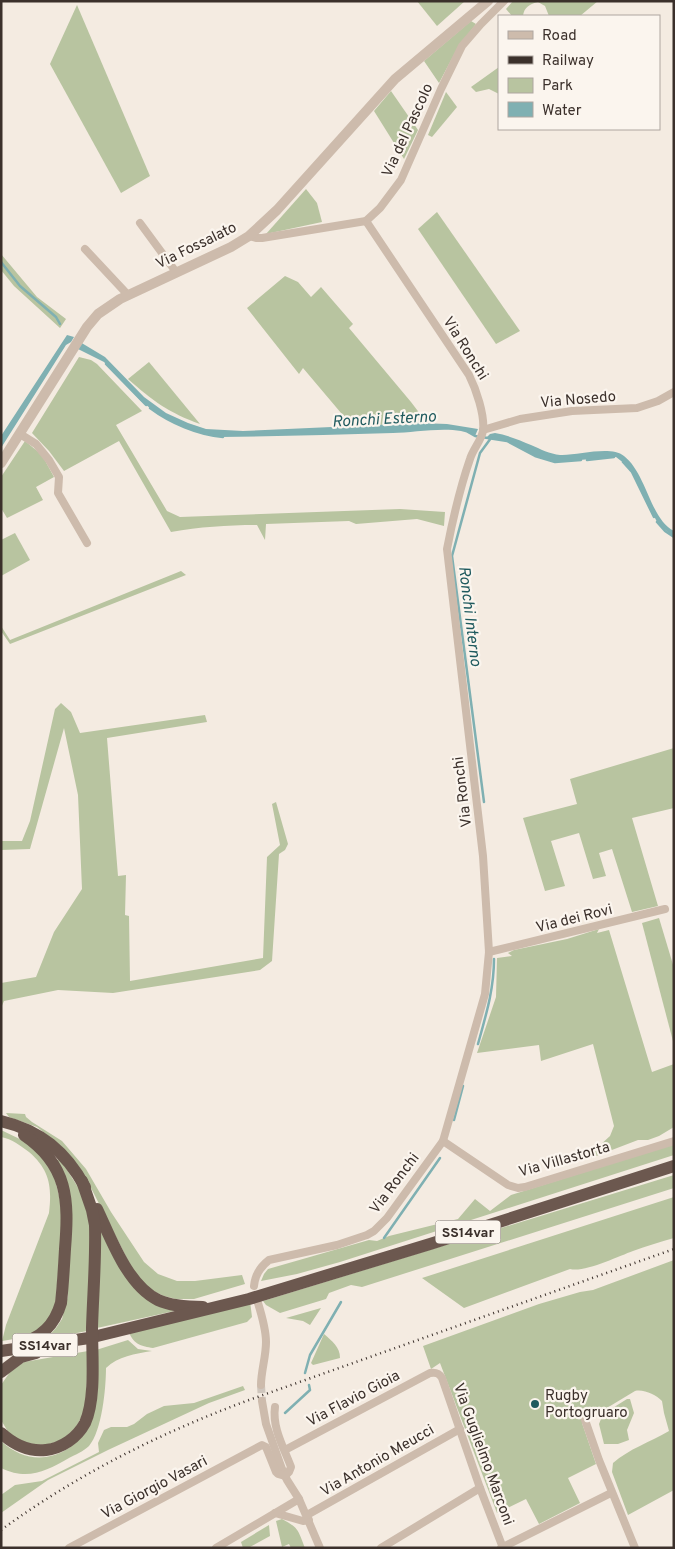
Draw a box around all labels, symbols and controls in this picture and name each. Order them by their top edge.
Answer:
legend [498,15,660,130]
text: Road [542,27,577,46]
text: Railway [542,52,594,71]
text: Park [542,77,573,96]
street label: Via del Pascolo [378,81,438,181]
text: Water [542,102,582,121]
street label: Via Fossalato [153,219,240,274]
street label: Via Ronchi [438,314,492,384]
street label: Via Nosedo [539,388,617,413]
water label: Ronchi Esterno [332,407,437,433]
water label: Ronchi Interno [453,565,485,668]
street label: Via Ronchi [450,755,477,828]
street label: Via dei Rovi [534,901,615,938]
street label: Via Villastorta [517,1138,612,1183]
street label: Via Ronchi [366,1150,424,1218]
road number: SS14var [436,1220,500,1244]
road number: SS14var [12,1334,78,1356]
street label: Via Flavio Gioia [304,1367,404,1432]
street label: Via Guglielmo Marconi [448,1381,517,1528]
place label: Rugby Portogruaro [545,1387,628,1423]
marker: Rugby Portogruaro [529,1398,541,1410]
street label: Via Antonio Meucci [317,1421,438,1502]
street label: Via Giorgio Vasari [98,1452,211,1524]

